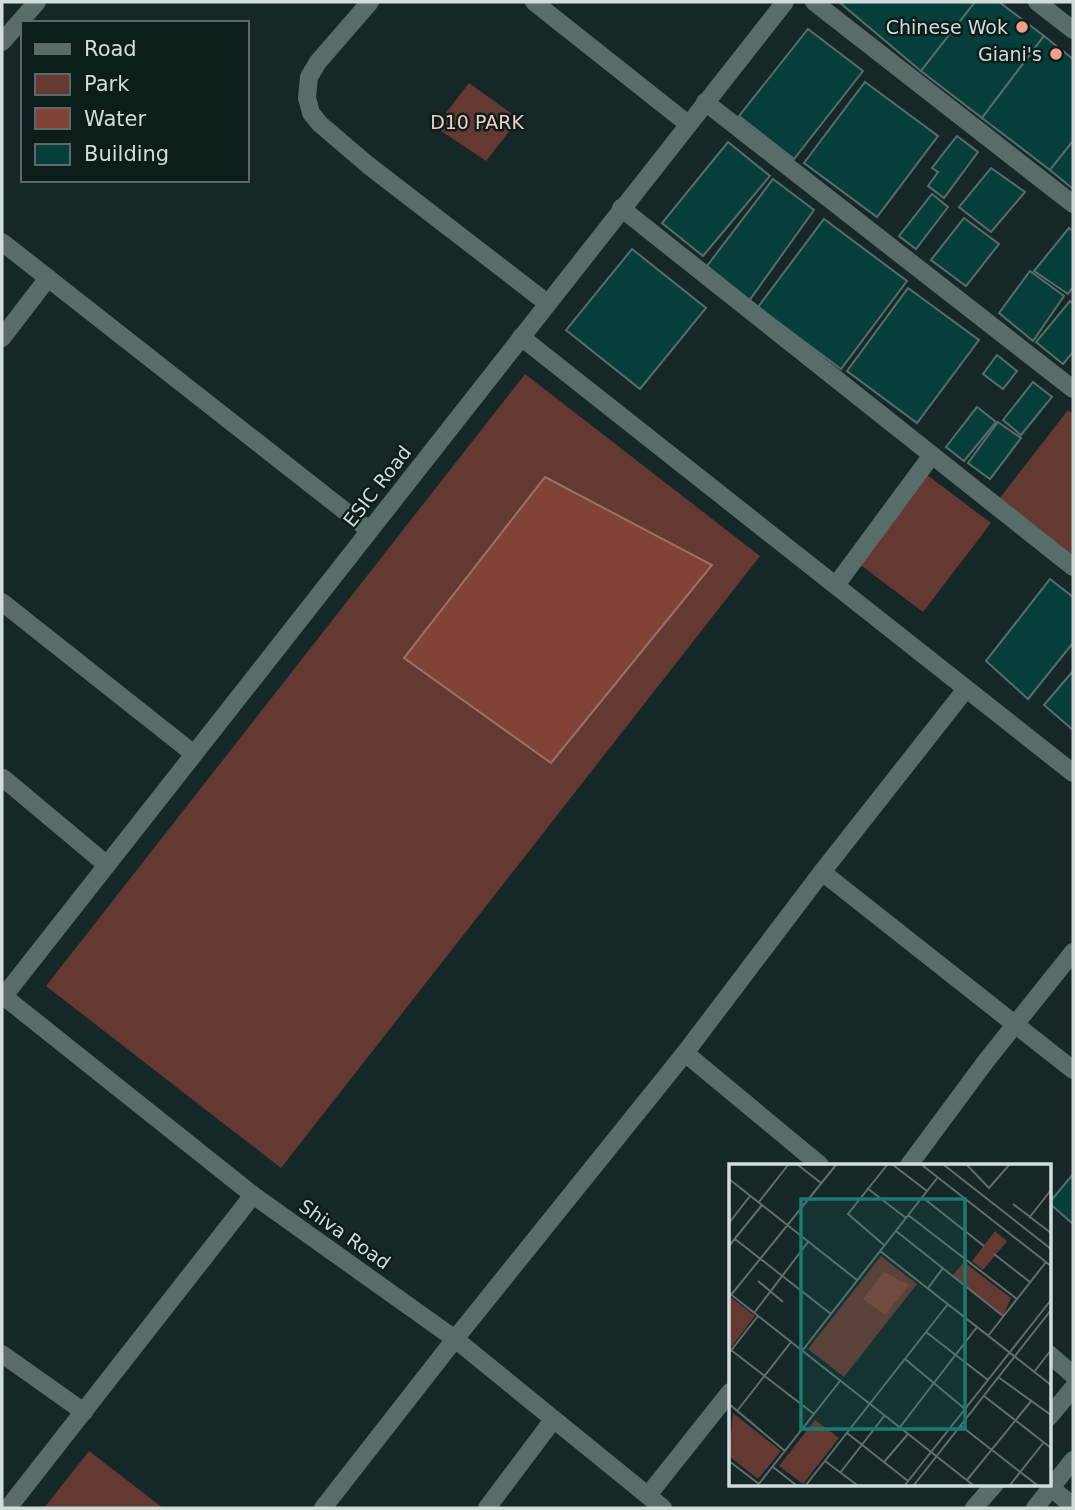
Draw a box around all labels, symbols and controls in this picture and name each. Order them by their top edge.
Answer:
place label: Chinese Wok [886,16,1008,38]
marker: Chinese Wok [1014,19,1030,35]
legend [21,21,248,182]
text: Road [84,37,137,61]
place label: Giani's [978,43,1042,65]
marker: Giani's [1048,46,1064,62]
text: Park [84,72,130,96]
text: Water [84,107,146,131]
park label: D10 PARK [430,111,524,133]
text: Building [84,142,169,166]
street label: ESIC Road [339,441,415,531]
inset map [729,1164,1050,1486]
street label: Shiva Road [295,1195,395,1273]

